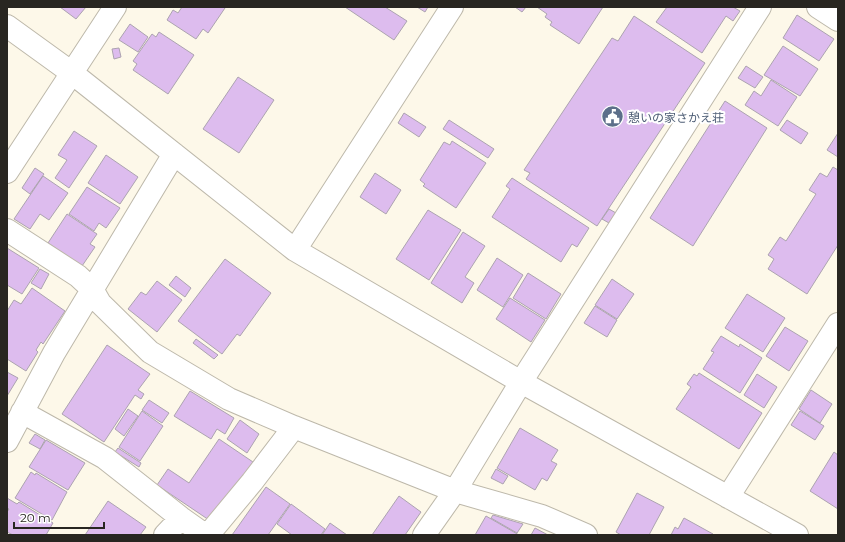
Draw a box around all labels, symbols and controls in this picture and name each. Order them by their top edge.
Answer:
public building icon: 憩いの家さかえ荘 [600,104,626,130]
place label: 憩いの家さかえ荘 [628,110,724,125]
scale bar [14,504,104,530]
text: 20 m [20,510,51,525]

